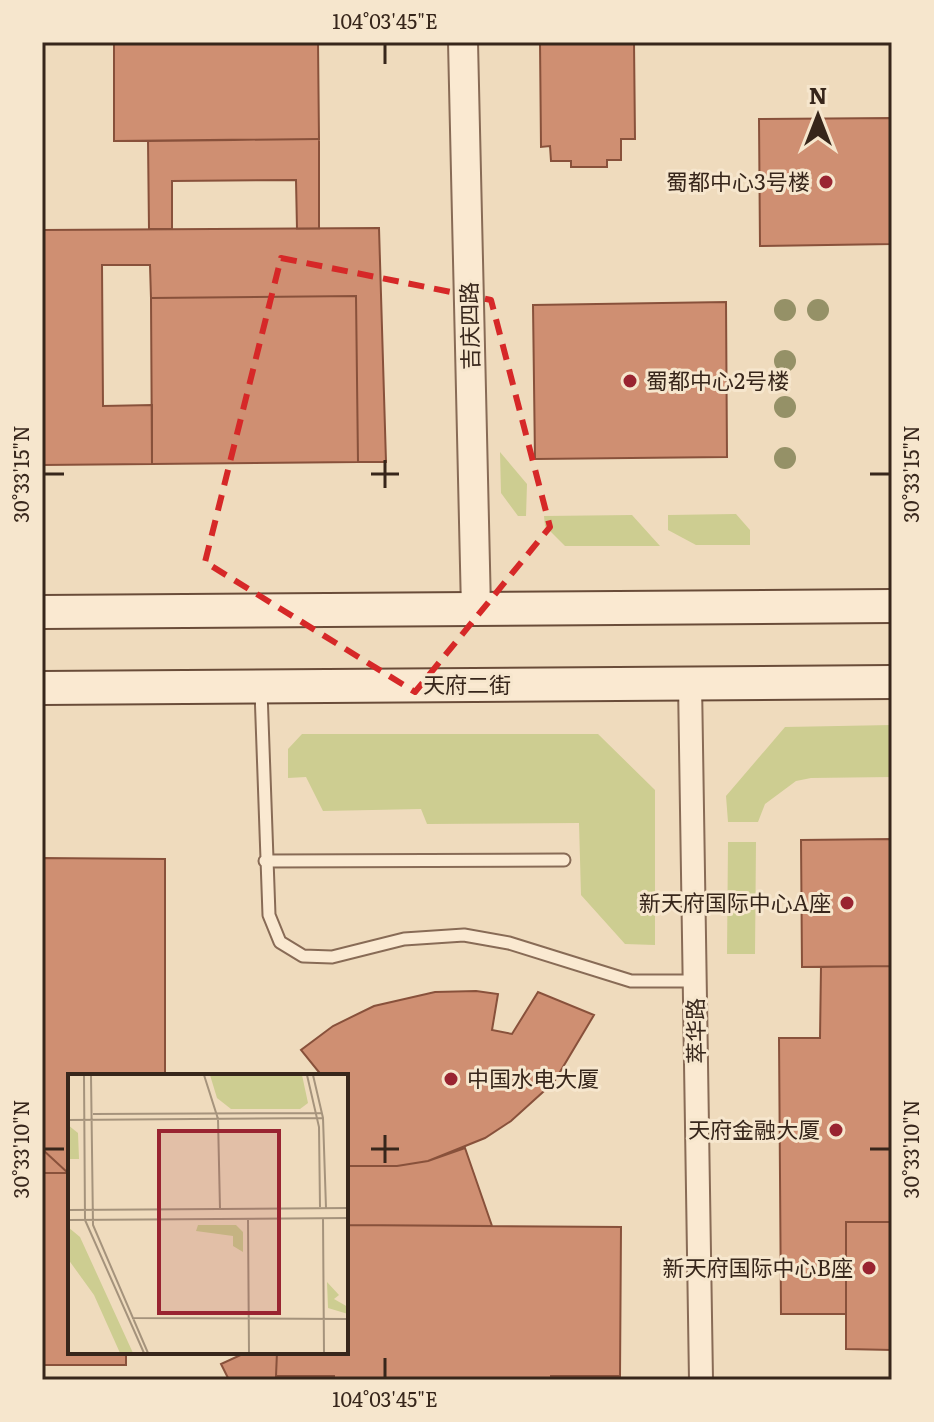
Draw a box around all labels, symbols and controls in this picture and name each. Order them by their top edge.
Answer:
text: 104°03'45"E [332,5,438,35]
north arrow [778,76,858,156]
text: N [809,78,827,111]
place label: 蜀都中心3号楼 [666,164,810,197]
marker: 蜀都中心3号楼 [817,173,835,191]
street label: 吉庆四路 [451,282,486,370]
place label: 蜀都中心2号楼 [646,363,789,396]
marker: 蜀都中心2号楼 [621,372,639,390]
text: 30°33'15"N [5,425,35,523]
text: 30°33'15"N [895,425,925,523]
street label: 天府二街 [423,667,511,700]
place label: 新天府国际中心A座 [639,885,831,918]
marker: 新天府国际中心A座 [838,894,856,912]
street label: 萃华路 [677,998,712,1064]
place label: 中国水电大厦 [467,1061,599,1094]
marker: 中国水电大厦 [442,1070,460,1088]
inset map [68,1074,348,1354]
text: 30°33'10"N [5,1100,35,1198]
text: 30°33'10"N [895,1100,925,1198]
place label: 天府金融大厦 [688,1112,820,1145]
marker: 天府金融大厦 [827,1121,845,1139]
place label: 新天府国际中心B座 [662,1250,853,1283]
marker: 新天府国际中心B座 [860,1259,878,1277]
text: 104°03'45"E [332,1383,438,1413]

